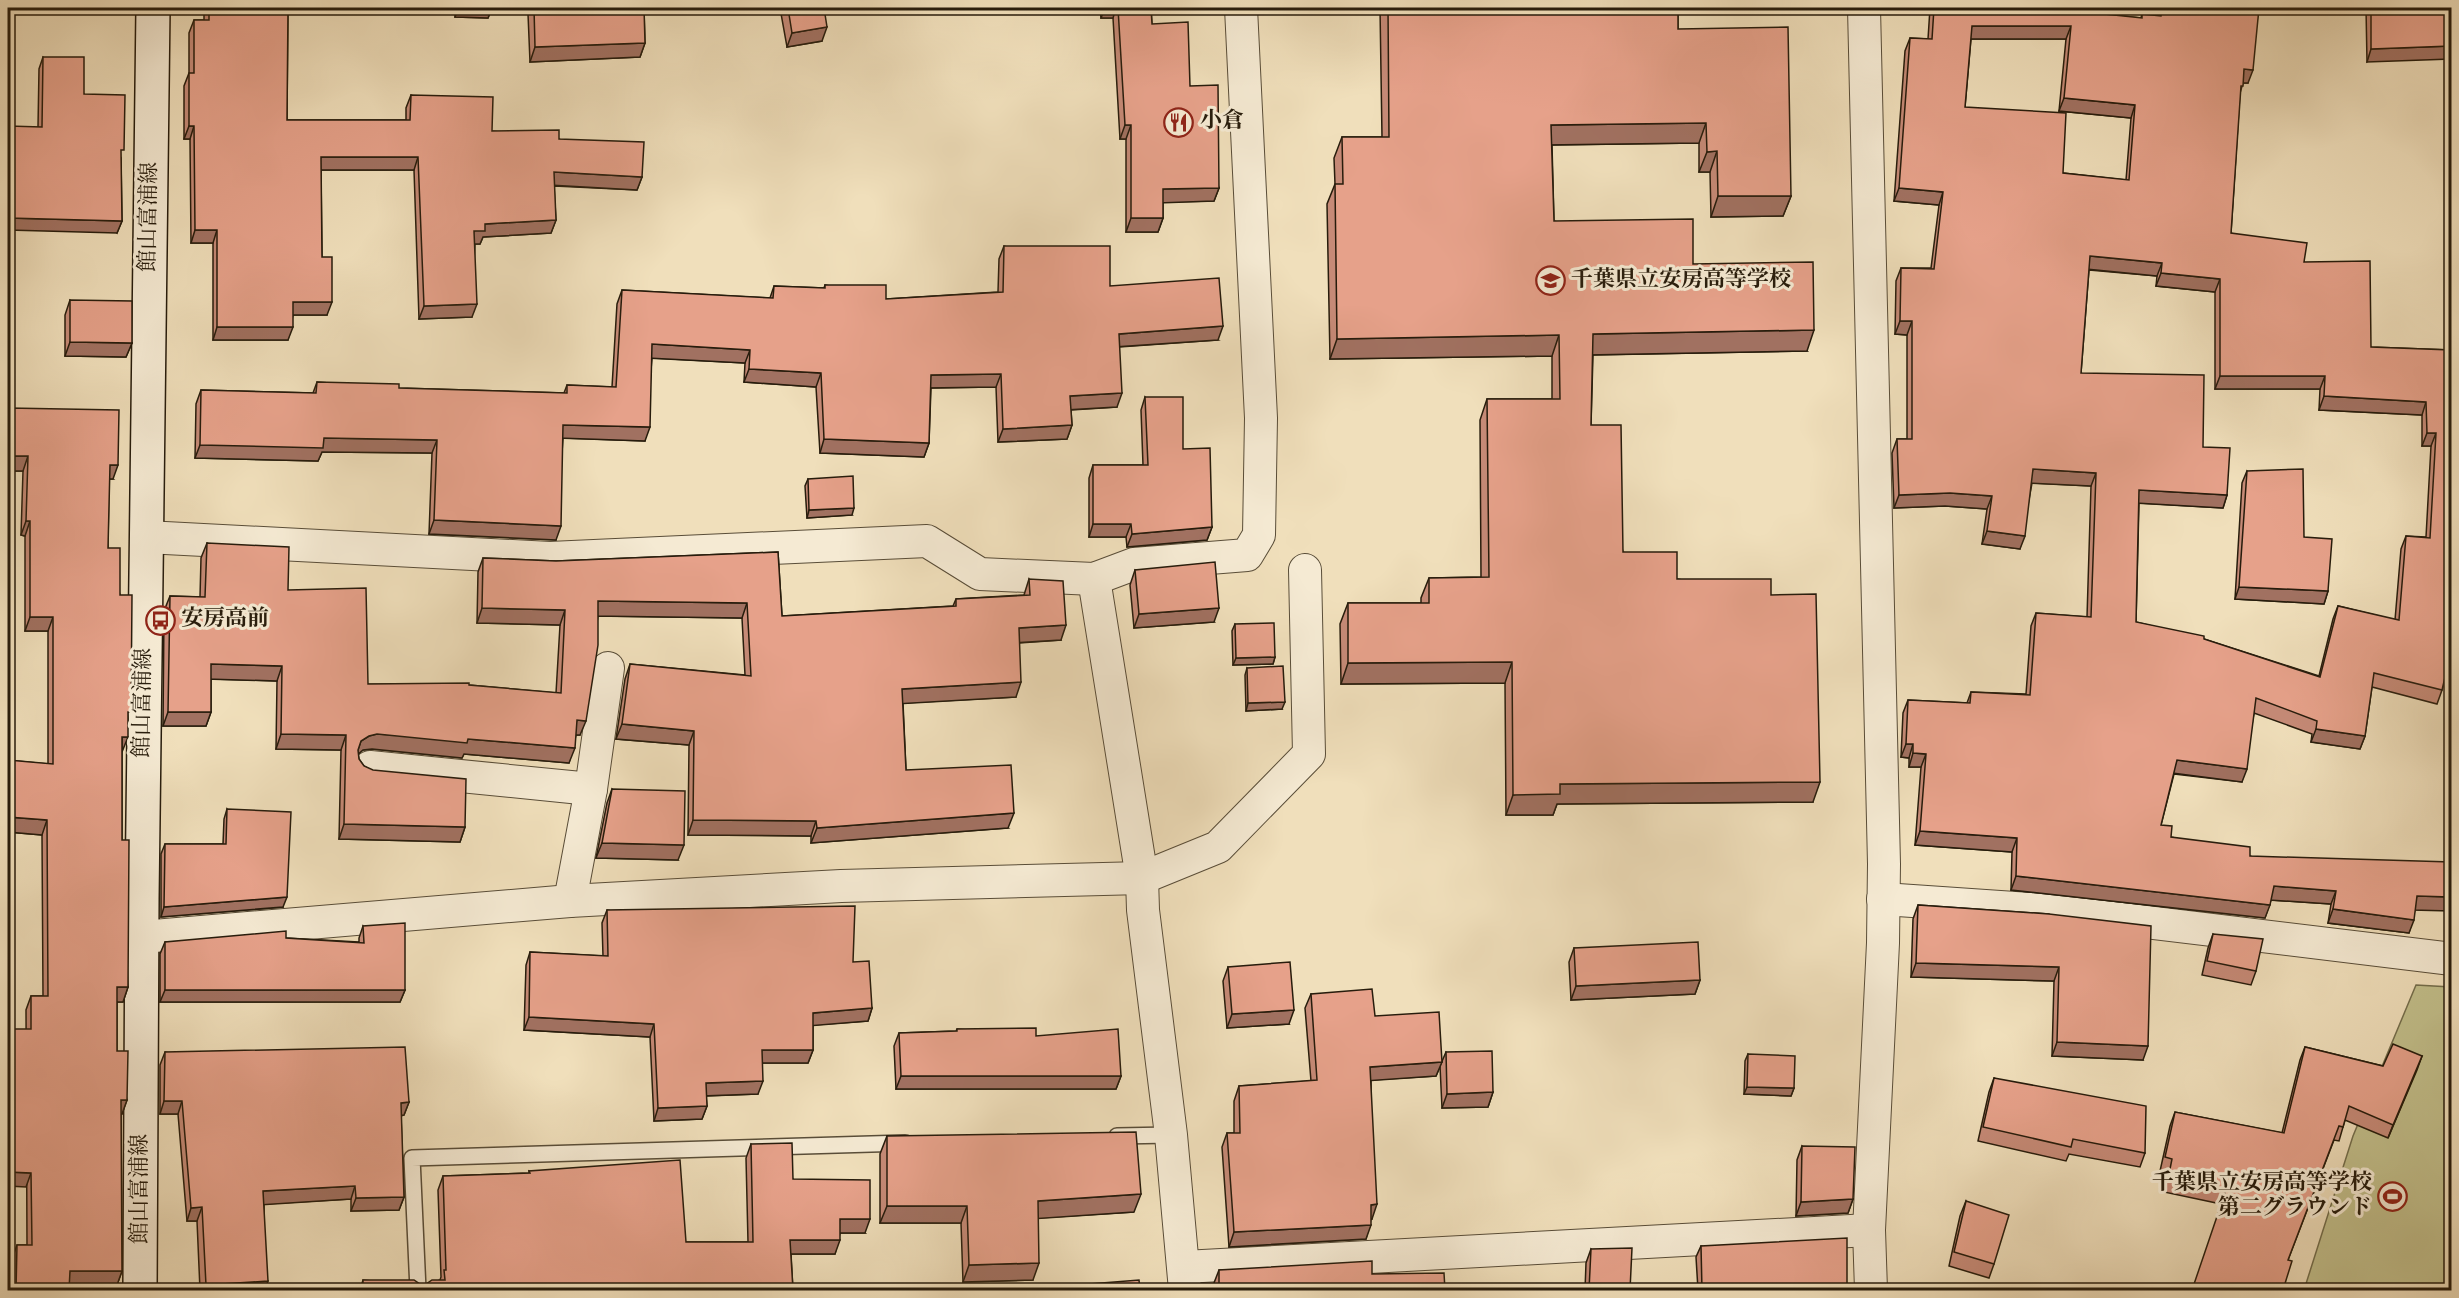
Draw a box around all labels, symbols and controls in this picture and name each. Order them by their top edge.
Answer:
restaurant icon: 小倉 [1163,106,1195,138]
place label: 小倉 [1200,106,1244,138]
street label: 館山富浦線 [133,162,167,272]
school or university icon: 千葉県立安房高等学校 [1534,265,1566,297]
place label: 千葉県立安房高等学校 [1571,265,1791,297]
bus stop icon: 安房高前 [144,604,176,636]
place label: 安房高前 [181,604,269,636]
street label: 館山富浦線 [127,648,161,758]
street label: 館山富浦線 [125,1134,157,1244]
place label: 千葉県立安房高等学校 第二グラウンド [2152,1168,2372,1225]
sports icon: 千葉県立安房高等学校 第二グラウンド [2377,1181,2409,1213]

